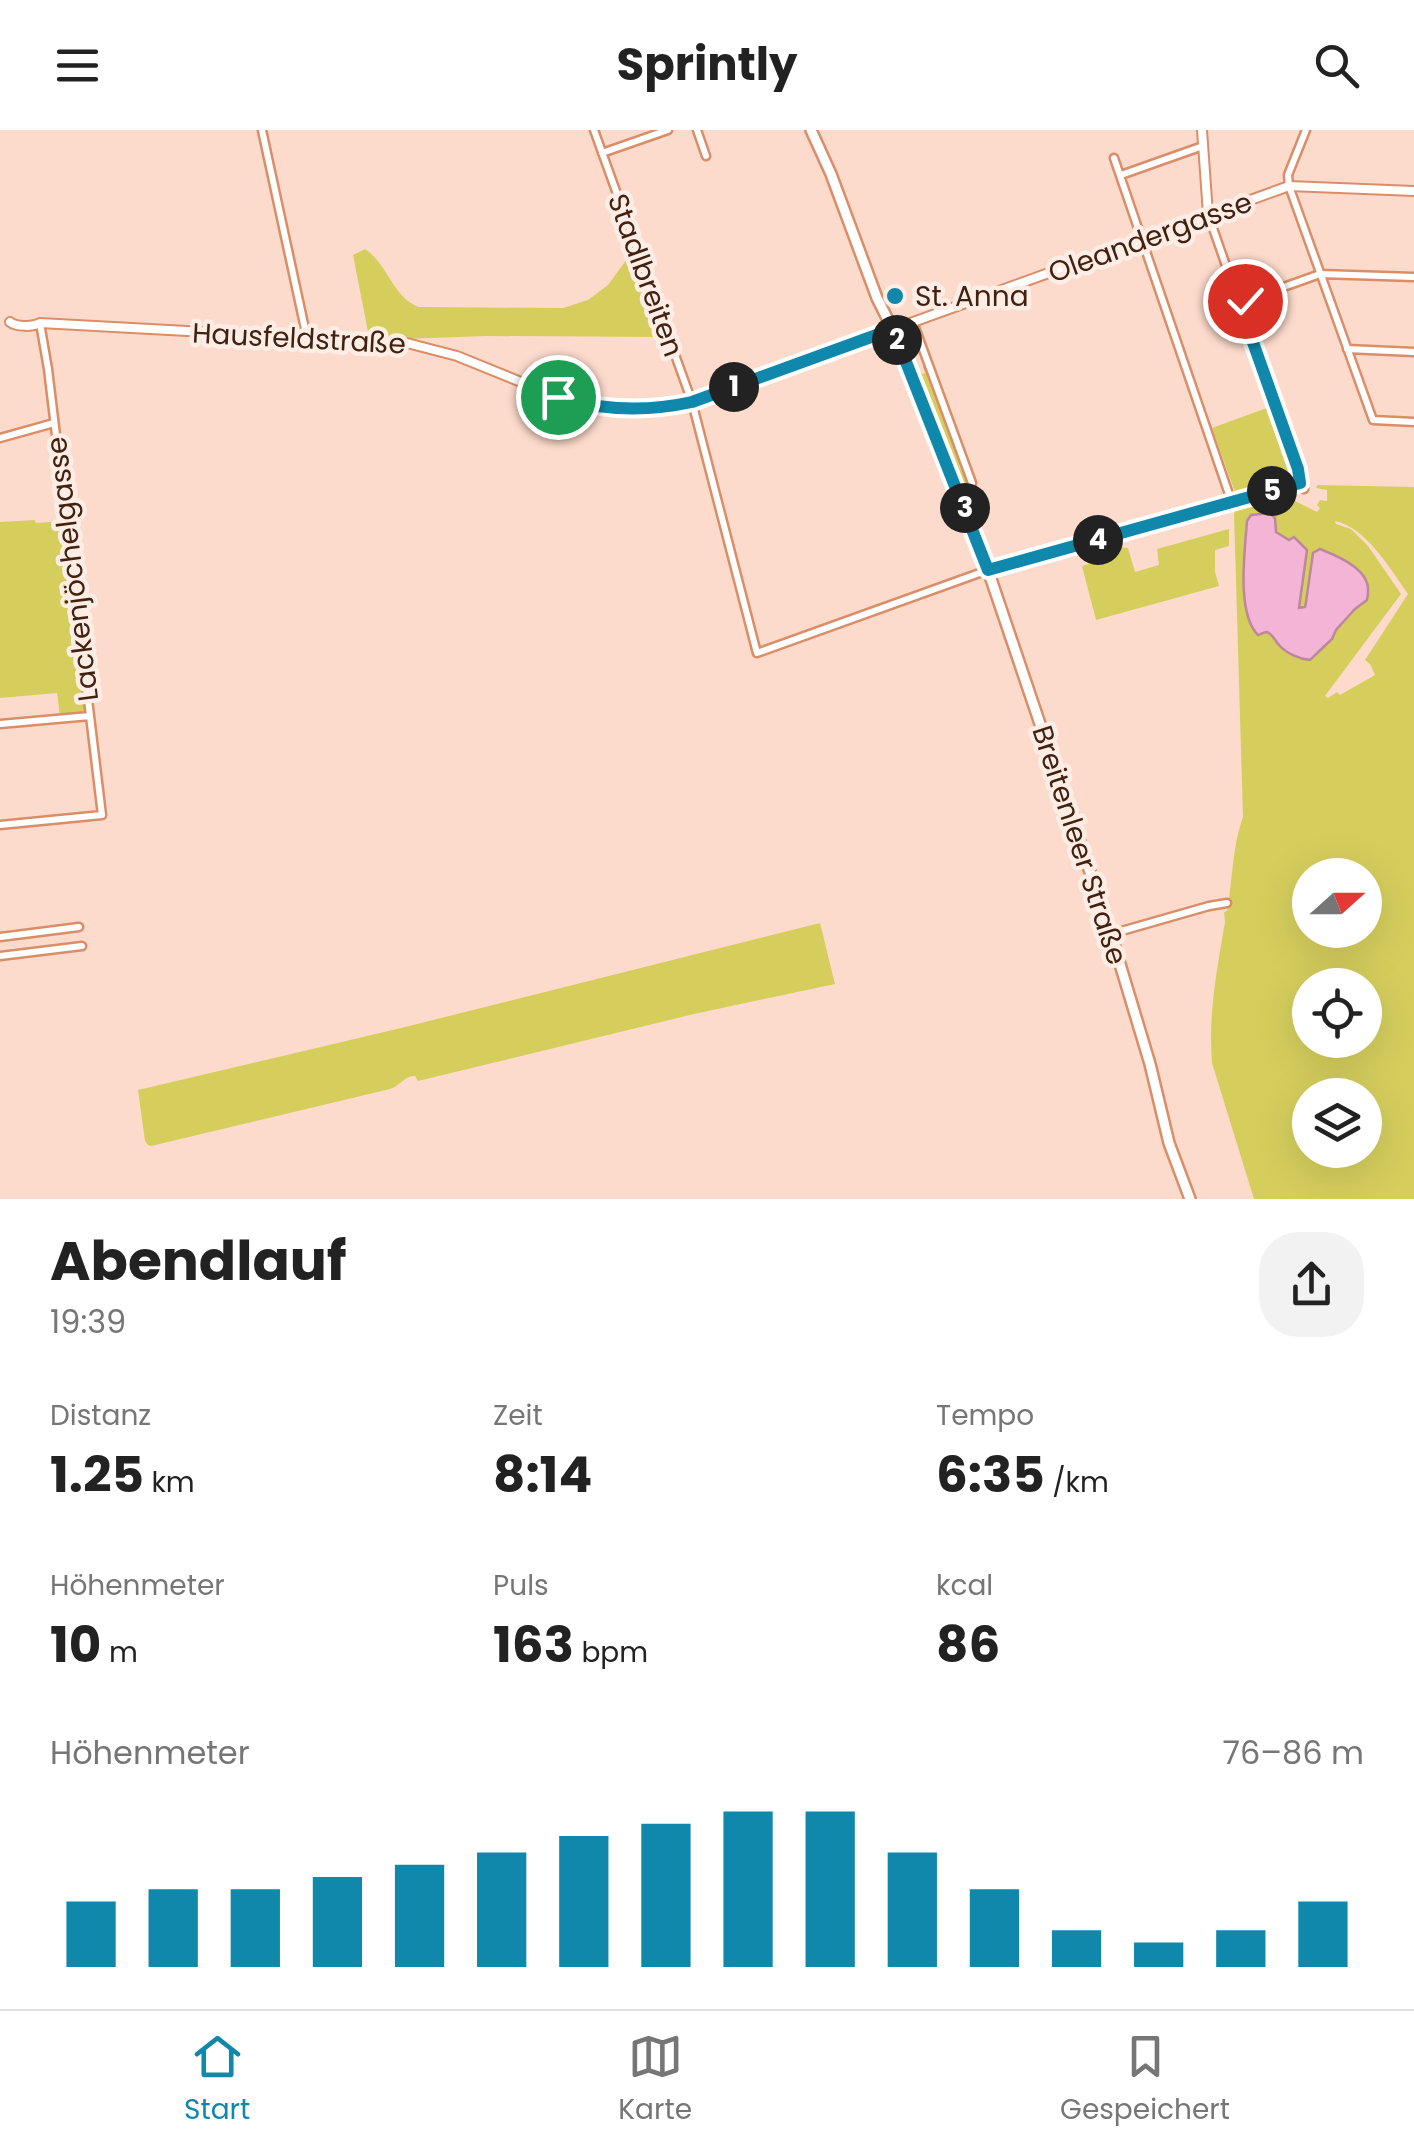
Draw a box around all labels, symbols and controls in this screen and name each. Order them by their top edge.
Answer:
text: Sprintly [616,33,798,96]
icon: menu [50,38,105,93]
icon: search [1309,38,1364,93]
street label: Oleandergasse [1043,182,1258,292]
street label: Stadlbreiten [598,188,693,362]
pin [1203,259,1288,344]
icon: check [1218,274,1273,329]
place label: St. Anna [915,277,1029,316]
marker: St. Anna [884,285,906,307]
street label: Hausfeldstraße [191,313,407,364]
pin: 2 [872,315,922,365]
text: 2 [889,320,905,359]
pin [516,355,601,440]
pin: 1 [709,362,759,412]
text: 1 [729,367,739,406]
icon: arrive [531,370,586,425]
street label: Lackenjöchelgasse [37,434,108,703]
pin: 5 [1247,466,1297,516]
text: 5 [1263,471,1281,510]
pin: 3 [940,483,990,533]
text: 3 [957,488,973,527]
pin: 4 [1073,515,1123,565]
text: 4 [1089,520,1107,559]
street label: Breitenleer Straße [1022,721,1137,970]
north arrow [1292,858,1382,948]
map controls [1292,858,1382,1168]
button: locate [1292,968,1382,1058]
button: layers [1292,1078,1382,1168]
text: Abendlauf [50,1222,347,1299]
button: share [1259,1232,1364,1337]
text: 19:39 [50,1299,126,1344]
text: Distanz [50,1396,151,1435]
text: Zeit [493,1396,543,1435]
text: Tempo [936,1396,1034,1435]
text: 1.25 [50,1439,144,1510]
text: 8:14 [493,1439,592,1510]
text: 6:35 [936,1439,1045,1510]
text: km [144,1463,195,1502]
text: /km [1045,1463,1109,1502]
text: Höhenmeter [50,1566,225,1605]
text: Puls [493,1566,549,1605]
text: kcal [936,1566,993,1605]
text: 10 [50,1609,101,1680]
text: 163 [493,1609,574,1680]
text: 86 [936,1609,1000,1680]
text: m [101,1633,138,1672]
text: bpm [574,1633,648,1672]
text: Höhenmeter [50,1730,250,1775]
text: 76–86 m [1223,1730,1364,1775]
tab: Start [184,2029,250,2131]
tab: Karte [618,2029,692,2131]
tab: Gespeichert [1060,2029,1230,2131]

